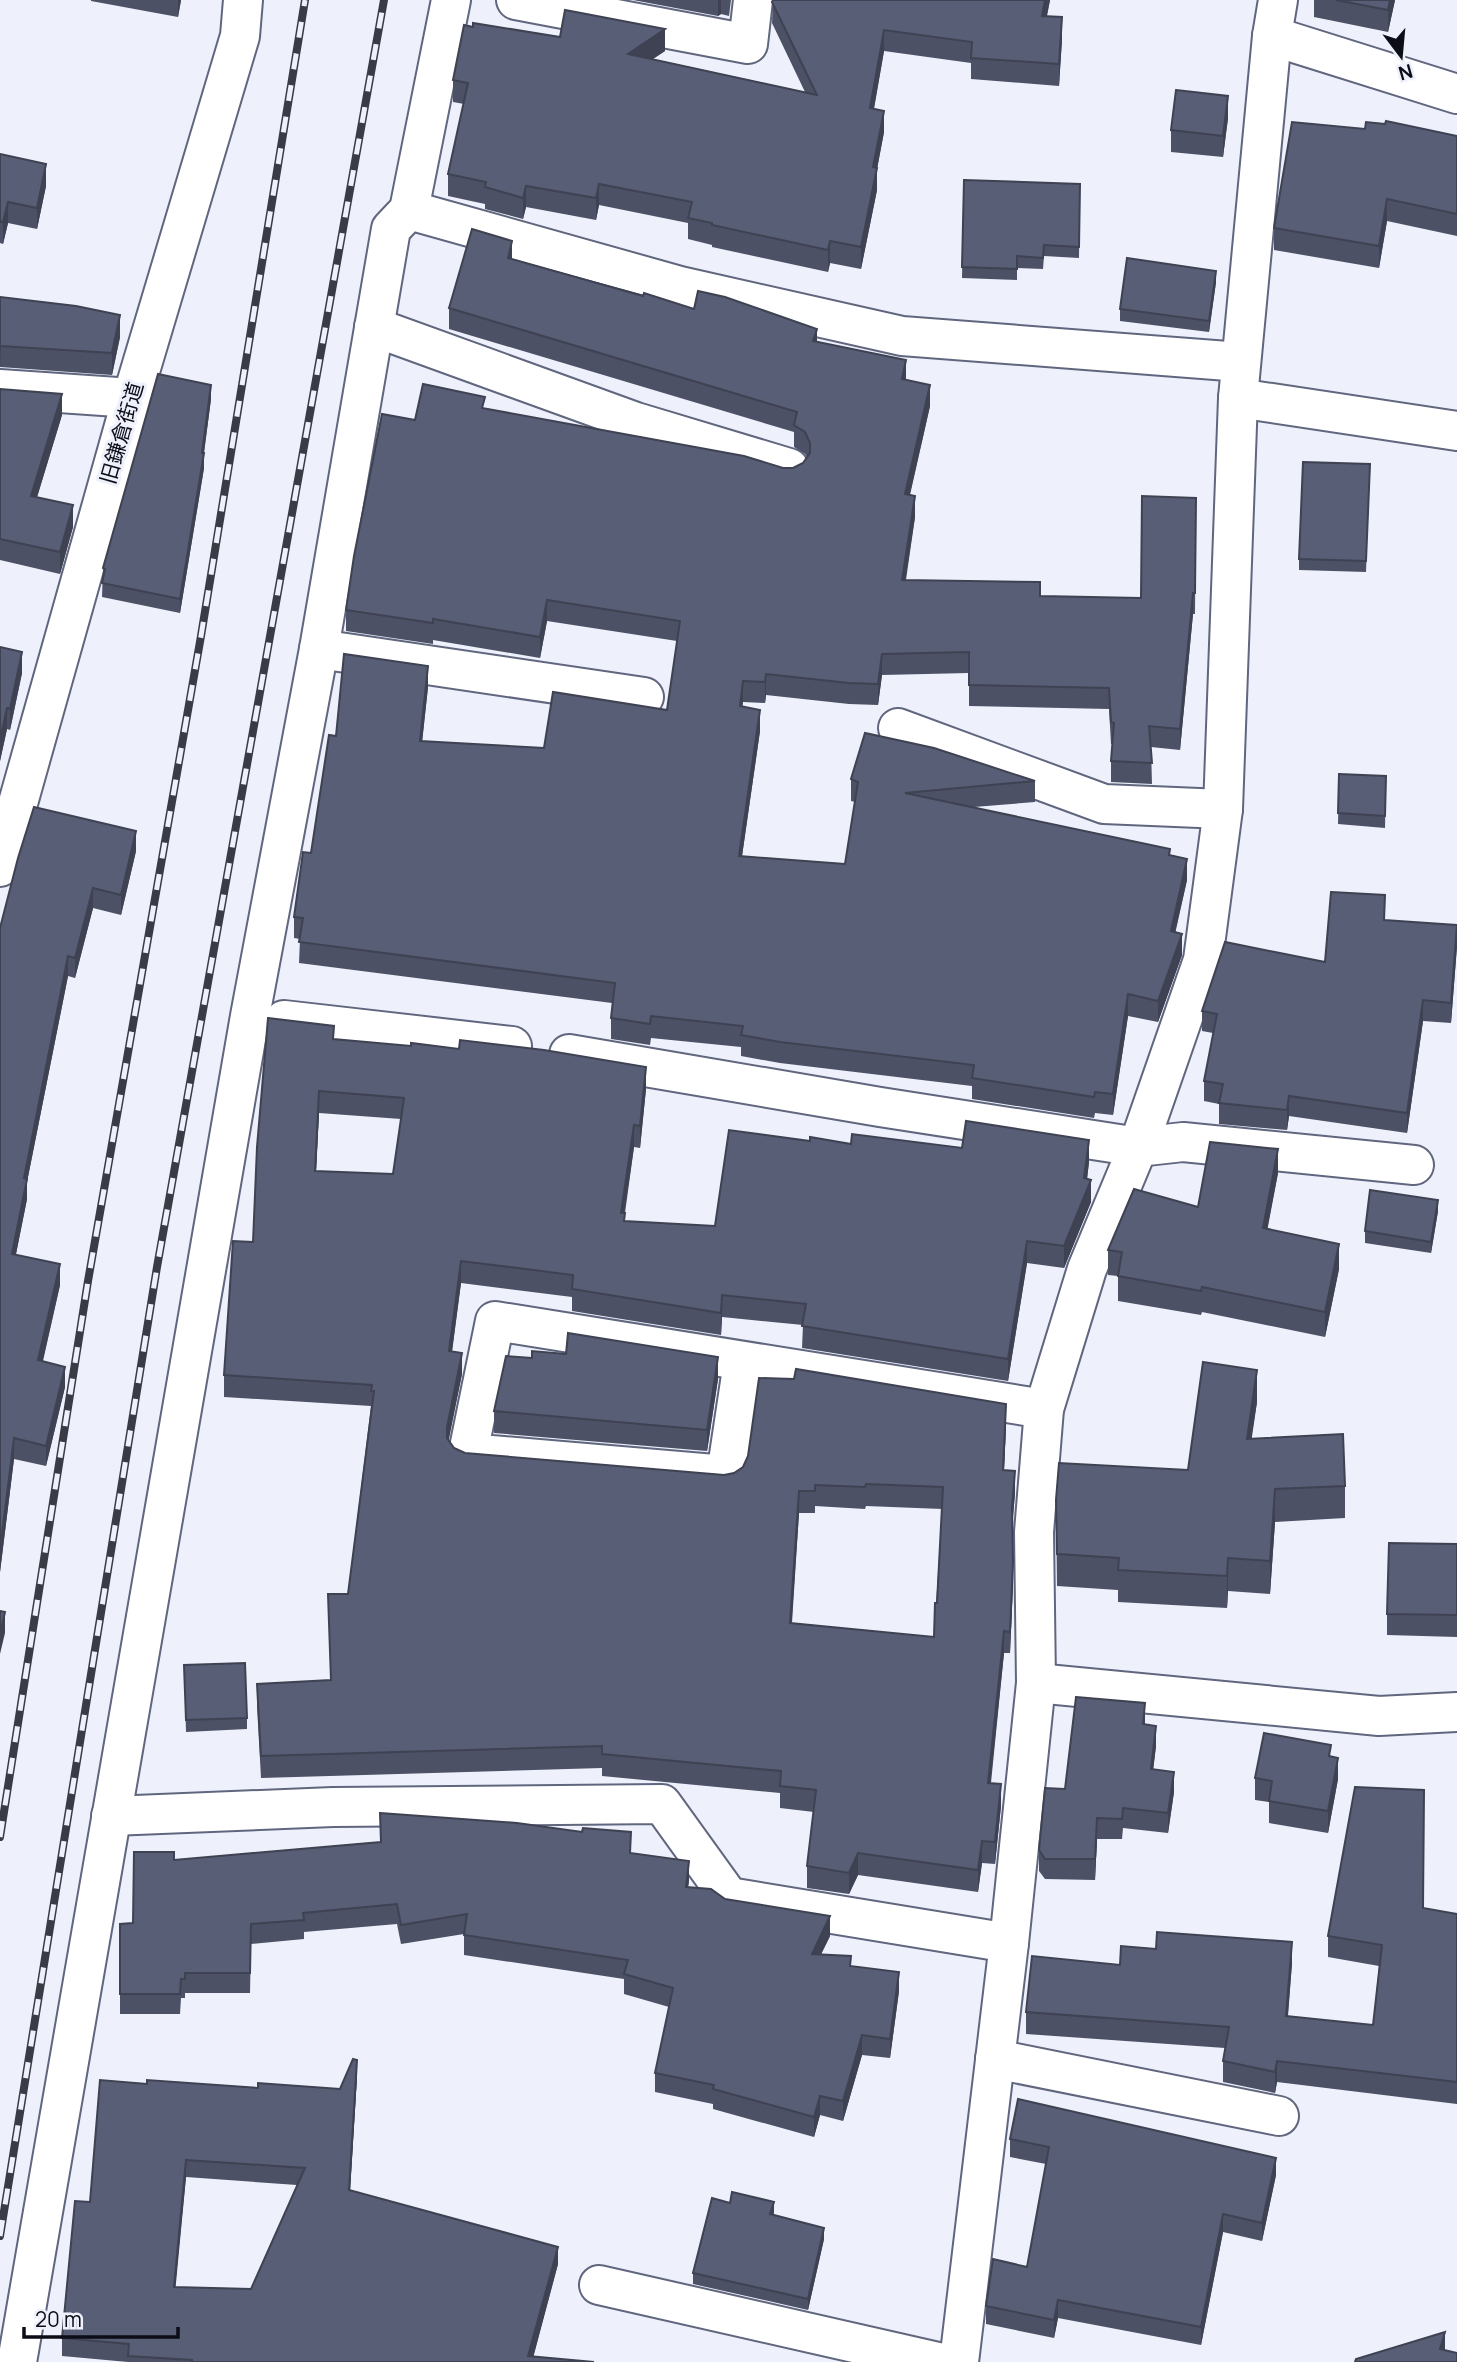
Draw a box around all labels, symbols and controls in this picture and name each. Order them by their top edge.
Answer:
north arrow [1366,21,1436,91]
text: N [1396,58,1416,87]
street label: 旧鎌倉街道 [93,378,149,487]
scale bar [24,2296,178,2340]
text: 20 m [35,2305,82,2333]

